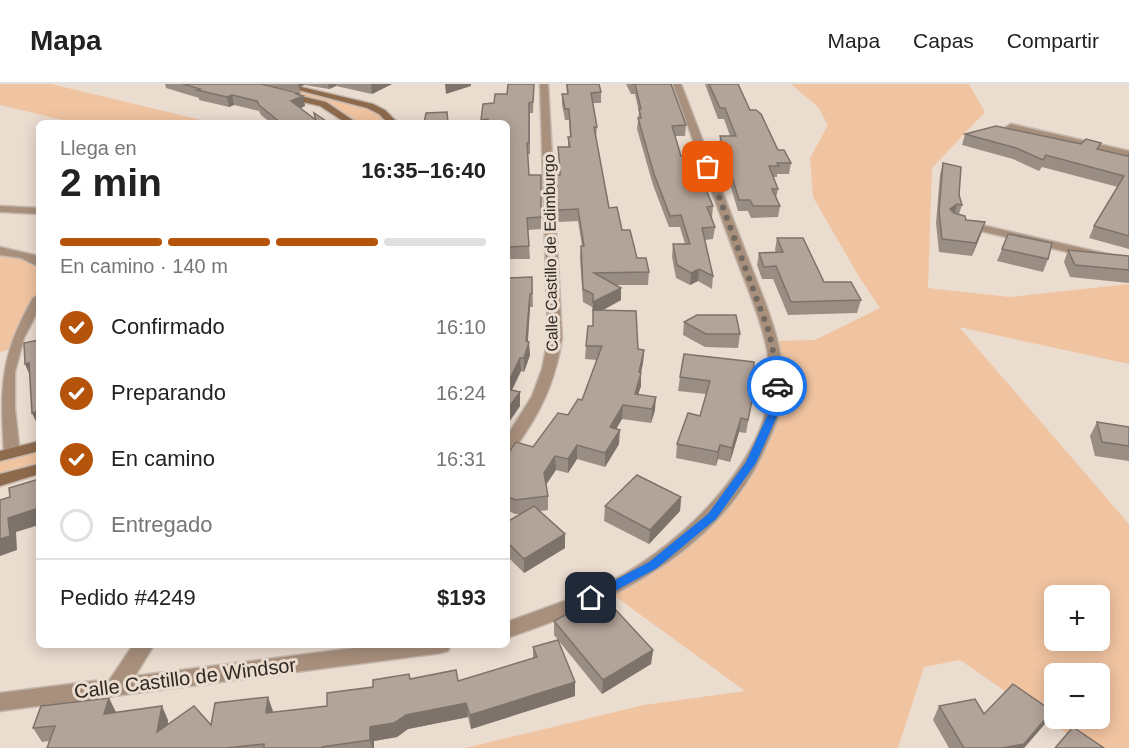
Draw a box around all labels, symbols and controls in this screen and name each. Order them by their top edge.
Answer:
text: Mapa [30,25,102,56]
text: Mapa [828,29,880,52]
text: Capas [913,29,974,52]
text: Compartir [1007,29,1099,52]
text: Llega en [60,137,137,159]
pin [682,141,733,192]
icon: bag [691,150,724,183]
street label: Calle Castillo de Edimburgo [540,154,561,352]
text: 16:35–16:40 [361,158,486,183]
text: 2 min [60,161,162,204]
text: En camino · 140 m [60,255,228,277]
icon: check [60,311,93,344]
text: Confirmado [111,314,225,339]
text: 16:10 [436,316,486,338]
courier [747,356,807,416]
icon: car [761,370,794,403]
icon: check [60,377,93,410]
text: Preparando [111,380,226,405]
text: 16:24 [436,382,486,404]
icon: check [60,443,93,476]
text: En camino [111,446,215,471]
text: 16:31 [436,448,486,470]
text: Entregado [111,512,213,537]
pin [565,572,616,623]
icon: home [574,581,607,614]
text: Pedido #4249 [60,585,196,610]
text: $193 [437,585,486,610]
map controls [1044,585,1110,729]
button: + [1044,585,1110,651]
street label: Calle Castillo de Windsor [73,653,298,703]
button: − [1044,663,1110,729]

